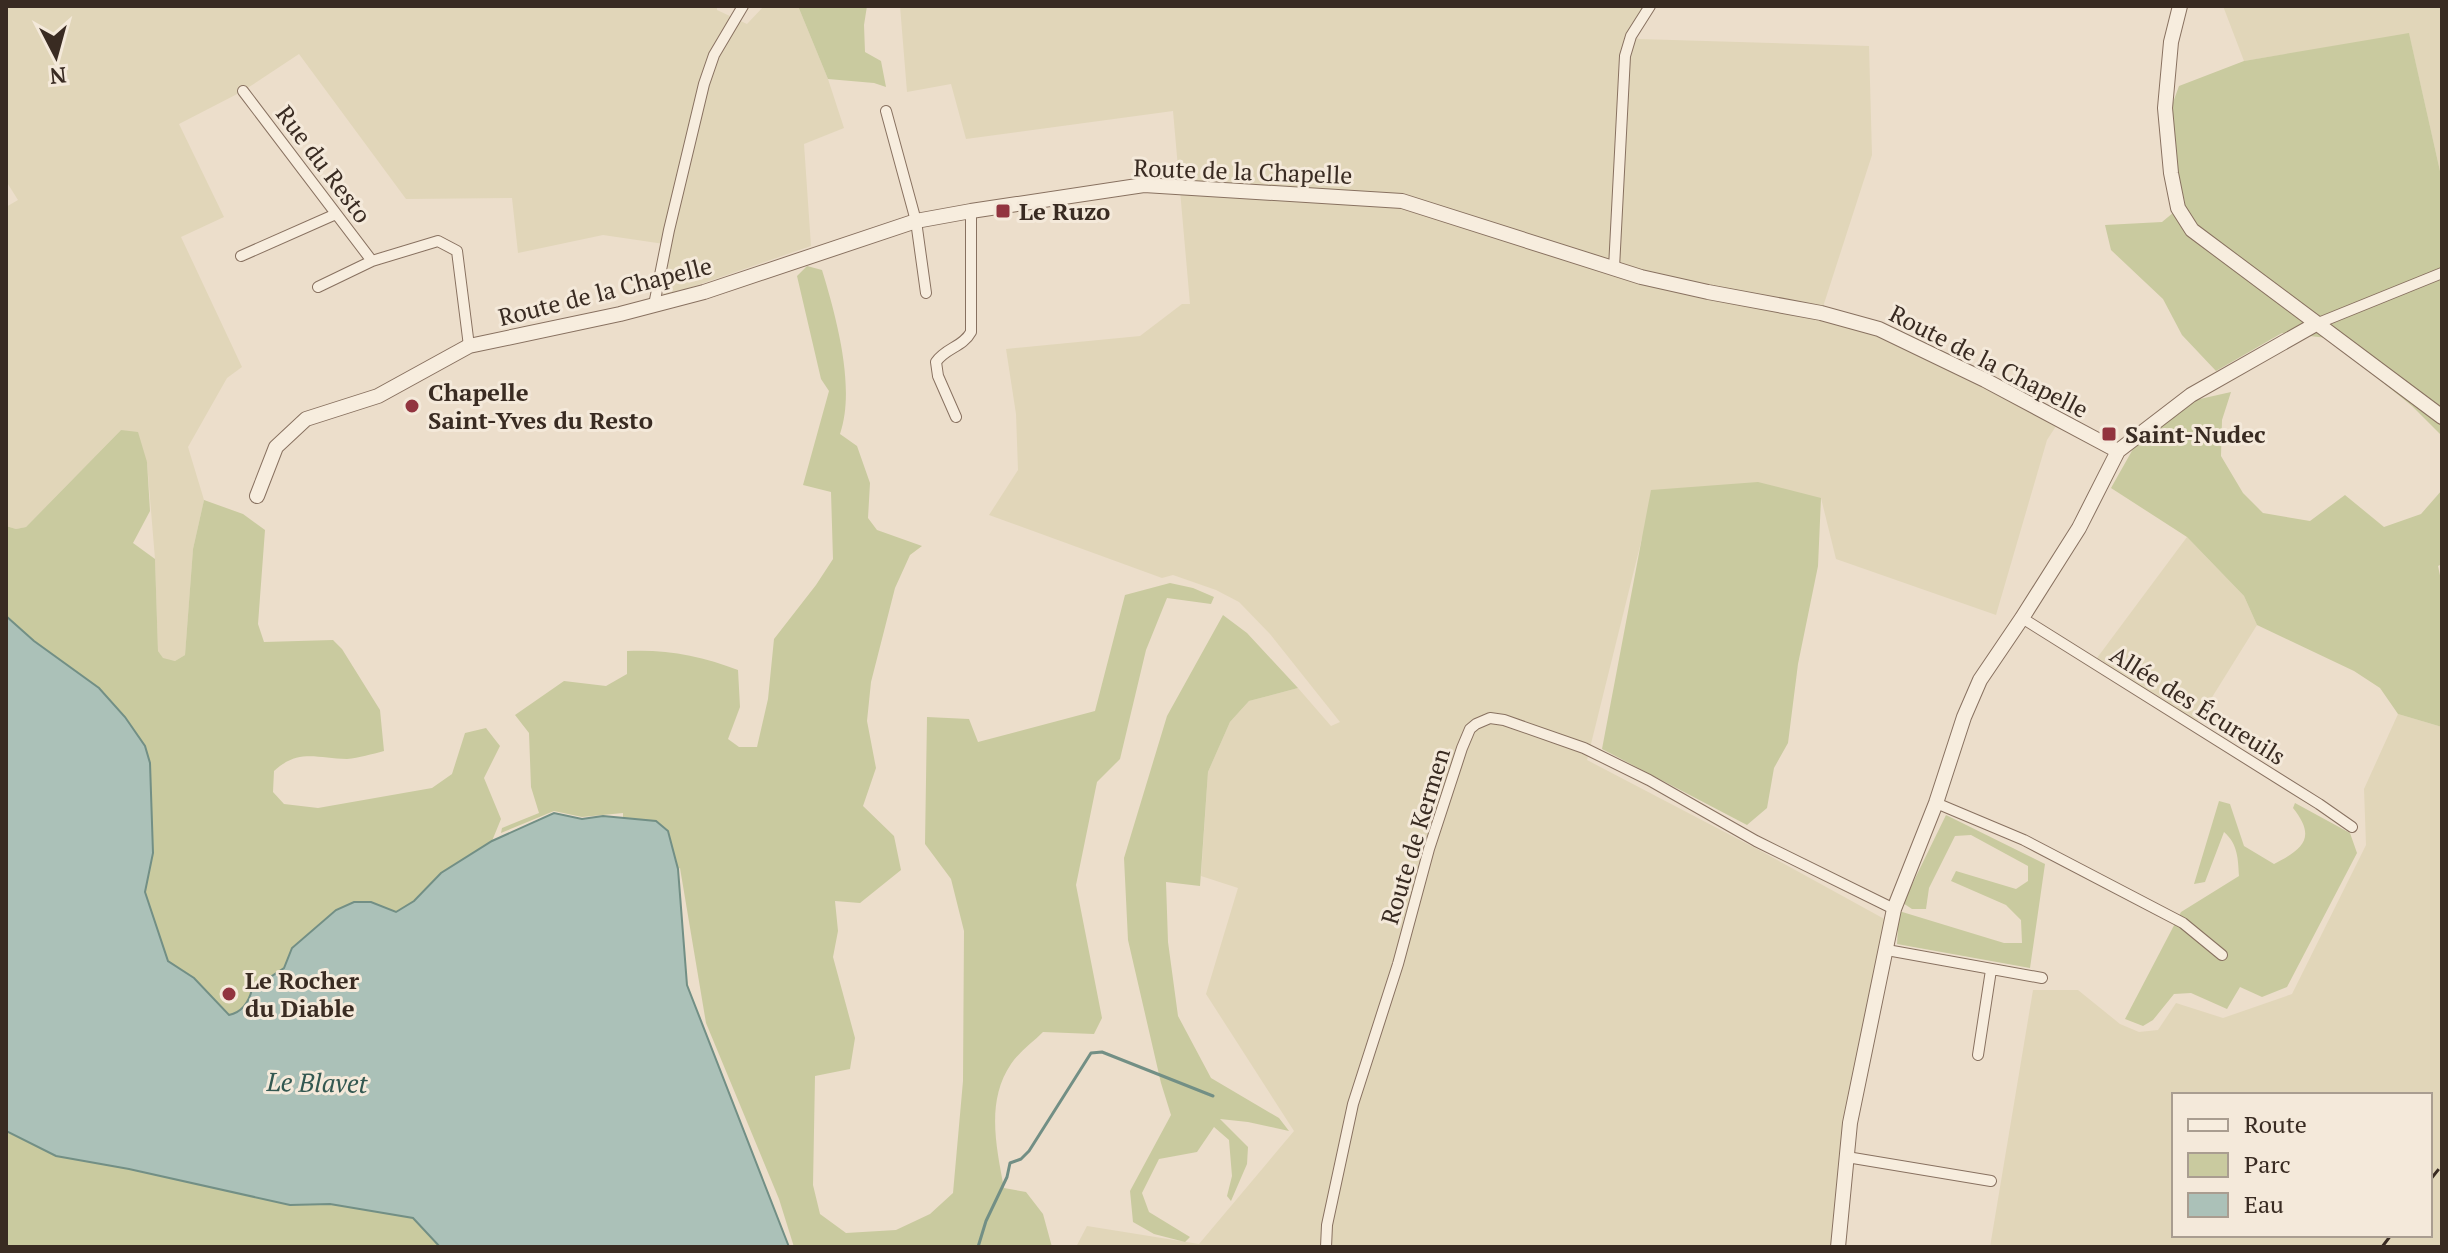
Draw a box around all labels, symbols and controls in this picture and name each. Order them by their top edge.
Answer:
north arrow [16,16,96,96]
text: N [48,61,68,92]
street label: Rue du Resto [269,99,379,229]
street label: Route de la Chapelle [1133,151,1353,191]
place label: Le Ruzo [1019,195,1110,227]
marker: Le Ruzo [994,202,1012,220]
street label: Route de la Chapelle [495,249,715,333]
street label: Route de la Chapelle [1884,297,2094,425]
place label: Chapelle Saint-Yves du Resto [428,376,653,436]
marker: Chapelle Saint-Yves du Resto [403,397,421,415]
place label: Saint-Nudec [2125,418,2266,450]
marker: Saint-Nudec [2100,425,2118,443]
street label: Allée des Écureuils [2104,638,2292,772]
street label: Route de Kermen [1373,744,1457,928]
place label: Le Rocher du Diable [245,964,360,1024]
marker: Le Rocher du Diable [220,985,238,1003]
water label: Le Blavet [265,1064,369,1100]
legend [2172,1093,2432,1237]
text: Route [2244,1108,2307,1140]
text: Parc [2244,1148,2291,1180]
text: Eau [2244,1188,2284,1220]

